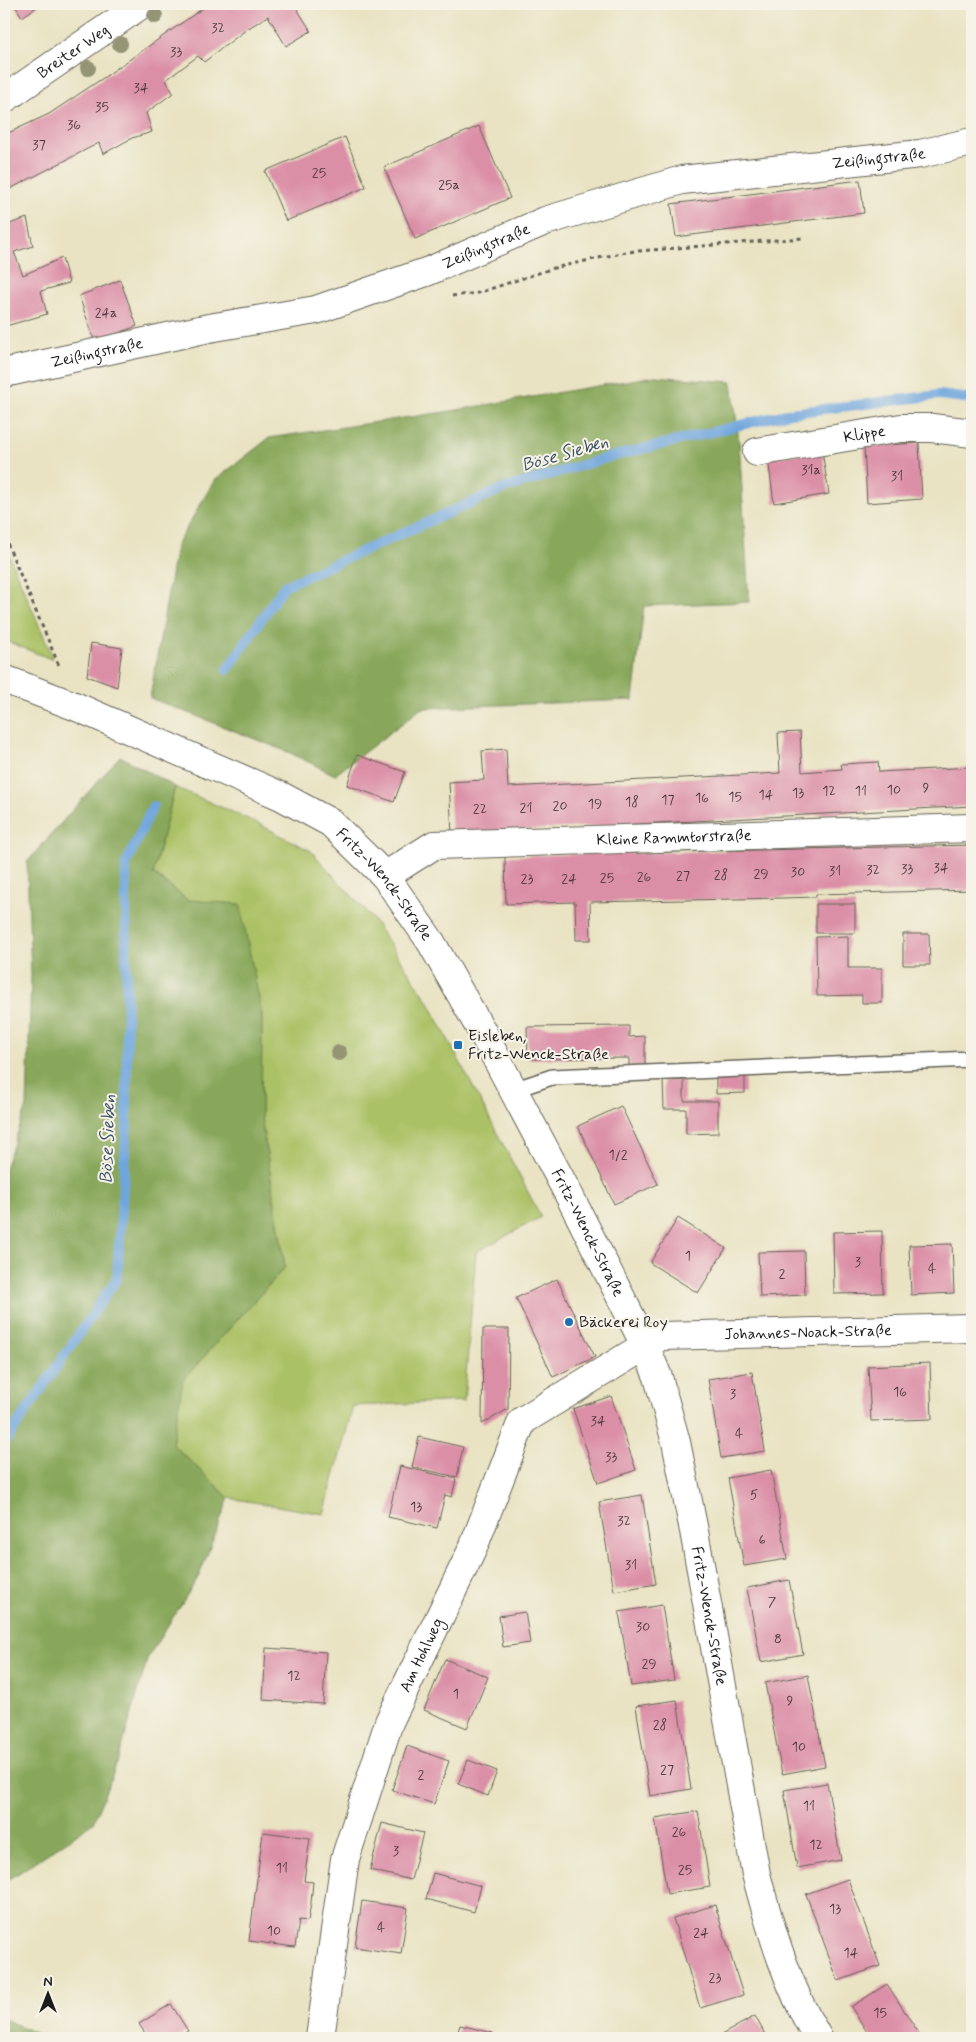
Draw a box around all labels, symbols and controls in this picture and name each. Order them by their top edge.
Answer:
street label: Breiter Weg [33,19,113,84]
house number: 32 [211,19,225,37]
house number: 33 [170,43,182,61]
house number: 34 [134,79,149,97]
house number: 35 [95,98,109,116]
house number: 36 [67,116,81,134]
house number: 37 [32,136,46,154]
street label: Zeißingstraße [831,143,928,174]
house number: 25 [312,164,326,182]
house number: 25a [438,176,460,194]
street label: Zeißingstraße [439,218,533,275]
house number: 24a [95,304,117,322]
street label: Zeißingstraße [49,332,145,373]
street label: Klippe [842,420,887,448]
water label: Böse Sieben [519,430,611,478]
house number: 31a [801,461,821,479]
house number: 31 [891,467,903,485]
house number: 9 [923,779,930,797]
house number: 10 [887,781,901,799]
house number: 12 [822,782,836,800]
house number: 11 [855,782,867,800]
house number: 13 [792,784,804,802]
house number: 14 [759,786,774,804]
house number: 15 [728,788,742,806]
house number: 16 [695,789,709,807]
house number: 17 [661,791,675,809]
house number: 18 [625,793,639,811]
house number: 19 [588,795,602,813]
house number: 20 [553,797,567,815]
house number: 21 [520,799,532,817]
house number: 22 [473,800,487,818]
street label: Fritz-Wenck-Straße [331,823,437,945]
street label: Kleine Rammtorstraße [596,824,752,850]
house number: 34 [934,859,949,877]
house number: 33 [901,860,913,878]
house number: 32 [866,861,880,879]
house number: 31 [829,862,841,880]
house number: 30 [791,863,805,881]
house number: 29 [753,865,769,883]
house number: 28 [714,866,728,884]
house number: 27 [676,867,690,885]
house number: 26 [637,868,652,886]
house number: 25 [600,869,614,887]
house number: 23 [521,870,533,888]
house number: 24 [561,870,577,888]
place label: Eisleben, Fritz-Wenck-Straße [468,1026,609,1065]
marker: Eisleben, Fritz-Wenck-Straße [452,1039,464,1051]
water label: Böse Sieben [94,1094,122,1184]
house number: 1/2 [608,1146,628,1164]
street label: Fritz-Wenck-Straße [546,1165,629,1300]
house number: 1 [685,1247,691,1265]
house number: 3 [855,1253,861,1271]
house number: 4 [928,1260,936,1278]
house number: 2 [779,1265,786,1283]
place label: Bäckerei Roy [579,1312,668,1333]
marker: Bäckerei Roy [563,1316,575,1328]
street label: Johannes-Noack-Straße [724,1320,892,1345]
house number: 16 [893,1383,907,1401]
house number: 3 [730,1385,736,1403]
house number: 34 [591,1412,606,1430]
house number: 4 [735,1425,743,1443]
house number: 33 [605,1448,617,1466]
house number: 5 [750,1486,758,1504]
house number: 13 [410,1498,422,1516]
house number: 32 [617,1512,631,1530]
house number: 6 [758,1531,766,1549]
street label: Fritz-Wenck-Straße [686,1545,732,1687]
house number: 31 [625,1556,637,1574]
house number: 7 [768,1593,777,1611]
street label: Am Hohlweg [394,1614,449,1696]
house number: 30 [636,1618,650,1636]
house number: 8 [774,1630,782,1648]
house number: 29 [641,1655,657,1673]
house number: 12 [287,1667,301,1685]
house number: 1 [453,1685,459,1703]
house number: 9 [787,1692,794,1710]
house number: 28 [653,1716,667,1734]
house number: 10 [792,1738,806,1756]
house number: 27 [660,1761,674,1779]
house number: 2 [418,1766,425,1784]
house number: 11 [803,1797,815,1815]
house number: 26 [672,1823,687,1841]
house number: 12 [809,1836,823,1854]
house number: 3 [393,1842,399,1860]
house number: 11 [276,1859,288,1877]
house number: 25 [678,1861,692,1879]
house number: 13 [829,1900,841,1918]
house number: 4 [377,1919,385,1937]
house number: 10 [267,1922,281,1940]
house number: 24 [693,1924,709,1942]
house number: 14 [844,1944,859,1962]
house number: 23 [709,1969,721,1987]
north arrow [22,1970,72,2020]
text: N [43,1973,53,1991]
house number: 15 [873,2004,887,2022]

